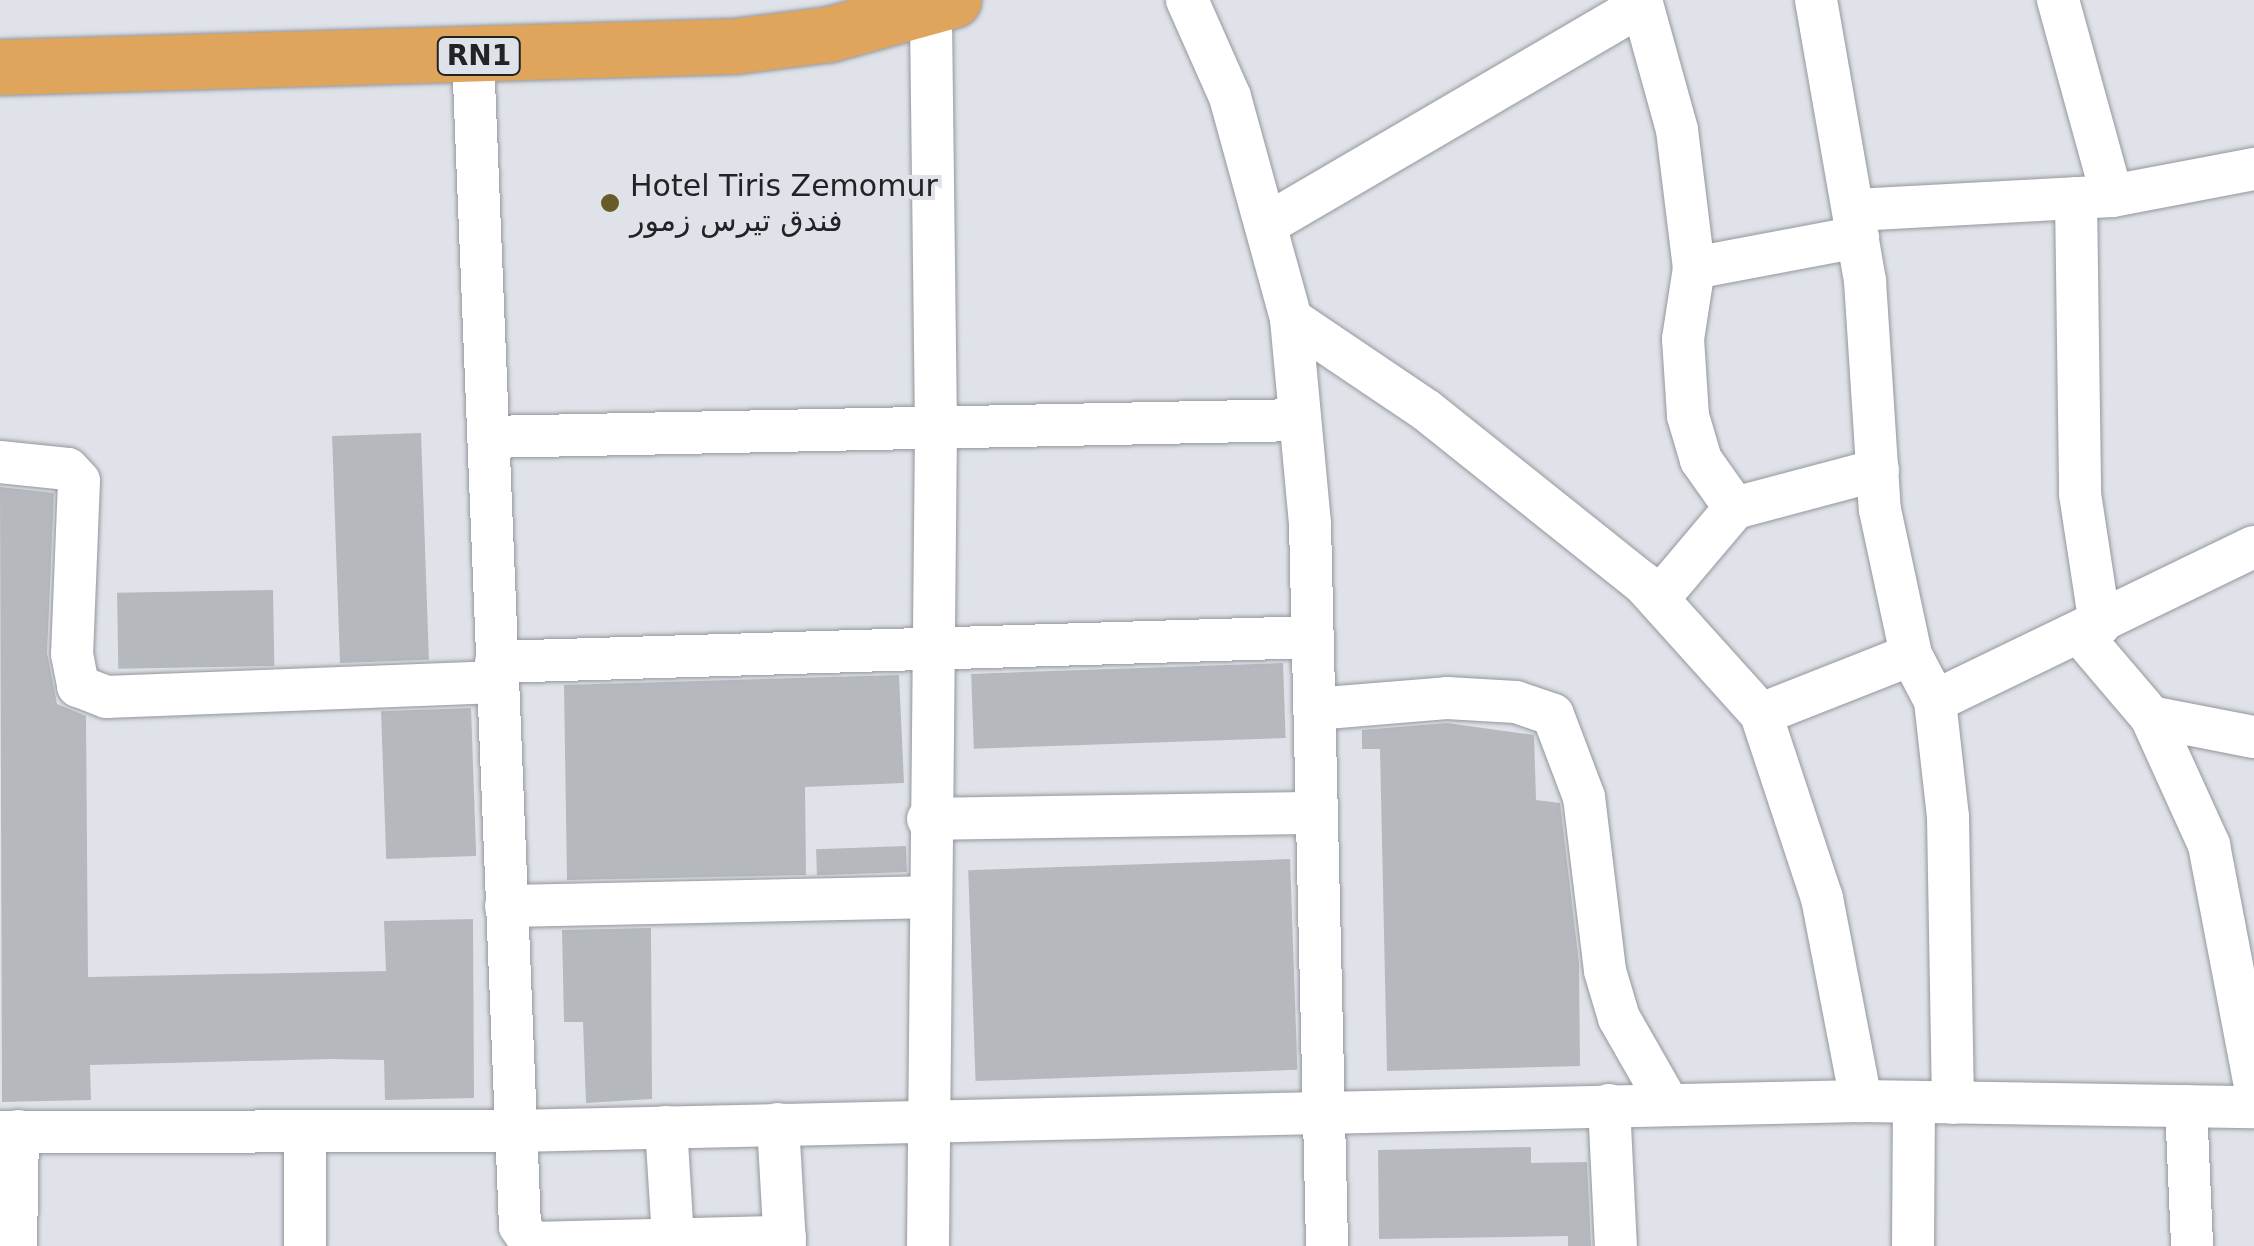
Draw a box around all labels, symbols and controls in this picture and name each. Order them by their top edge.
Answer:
road number: RN1 [436,33,522,79]
place label: Hotel Tiris Zemomur فندق تيرس زمور [630,168,938,238]
marker: Hotel Tiris Zemomur فندق تيرس زمور [599,192,621,214]

